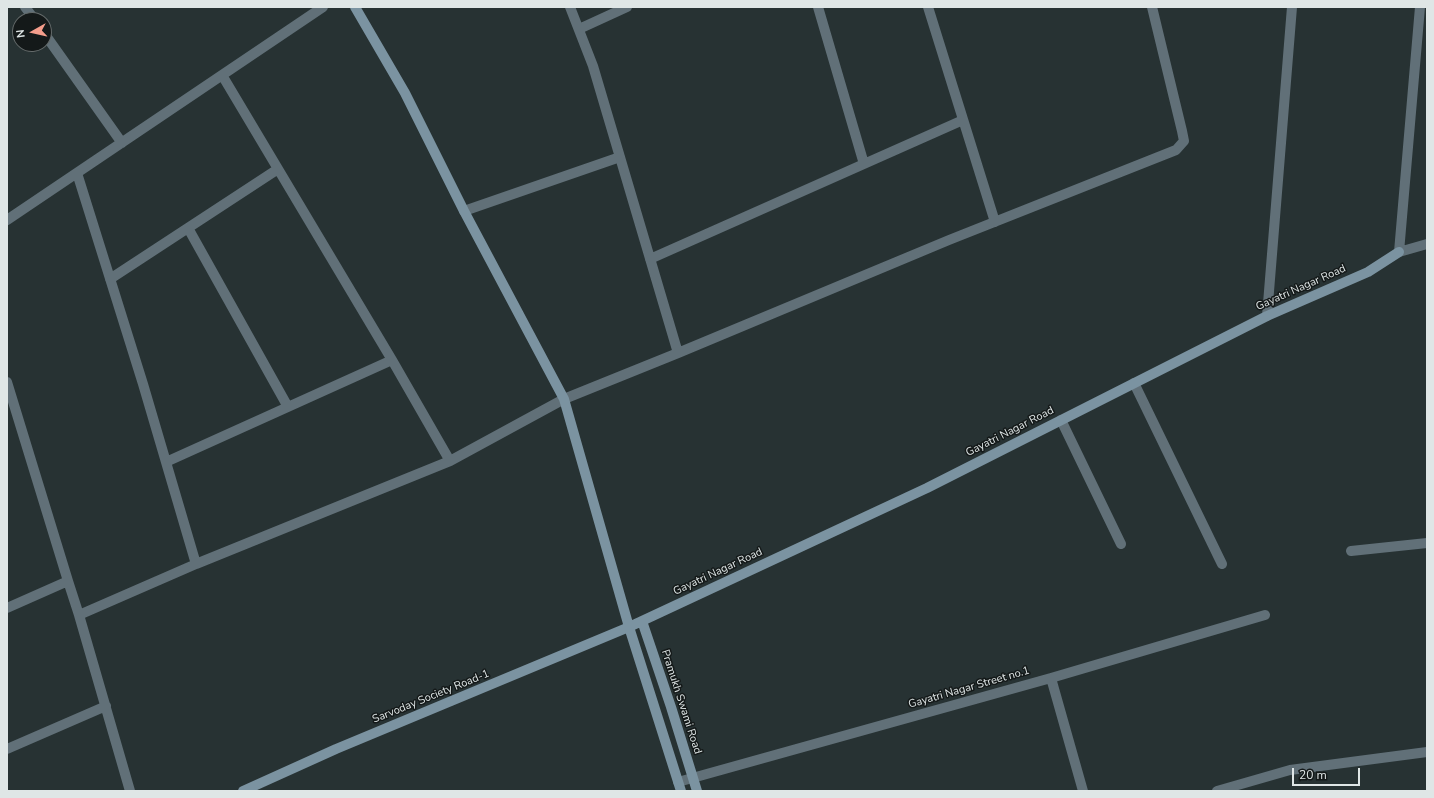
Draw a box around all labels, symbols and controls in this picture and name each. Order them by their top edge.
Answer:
north arrow [12,12,52,52]
text: N [13,28,29,39]
street label: Gayatri Nagar Road [1254,262,1348,314]
street label: Gayatri Nagar Road [964,404,1056,460]
street label: Gayatri Nagar Road [671,546,765,598]
street label: Pramukh Swami Road [658,648,704,756]
street label: Gayatri Nagar Street no.1 [907,664,1031,712]
street label: Sarvoday Society Road-1 [371,667,491,727]
scale bar [1294,760,1362,786]
text: 20 m [1299,767,1327,783]

